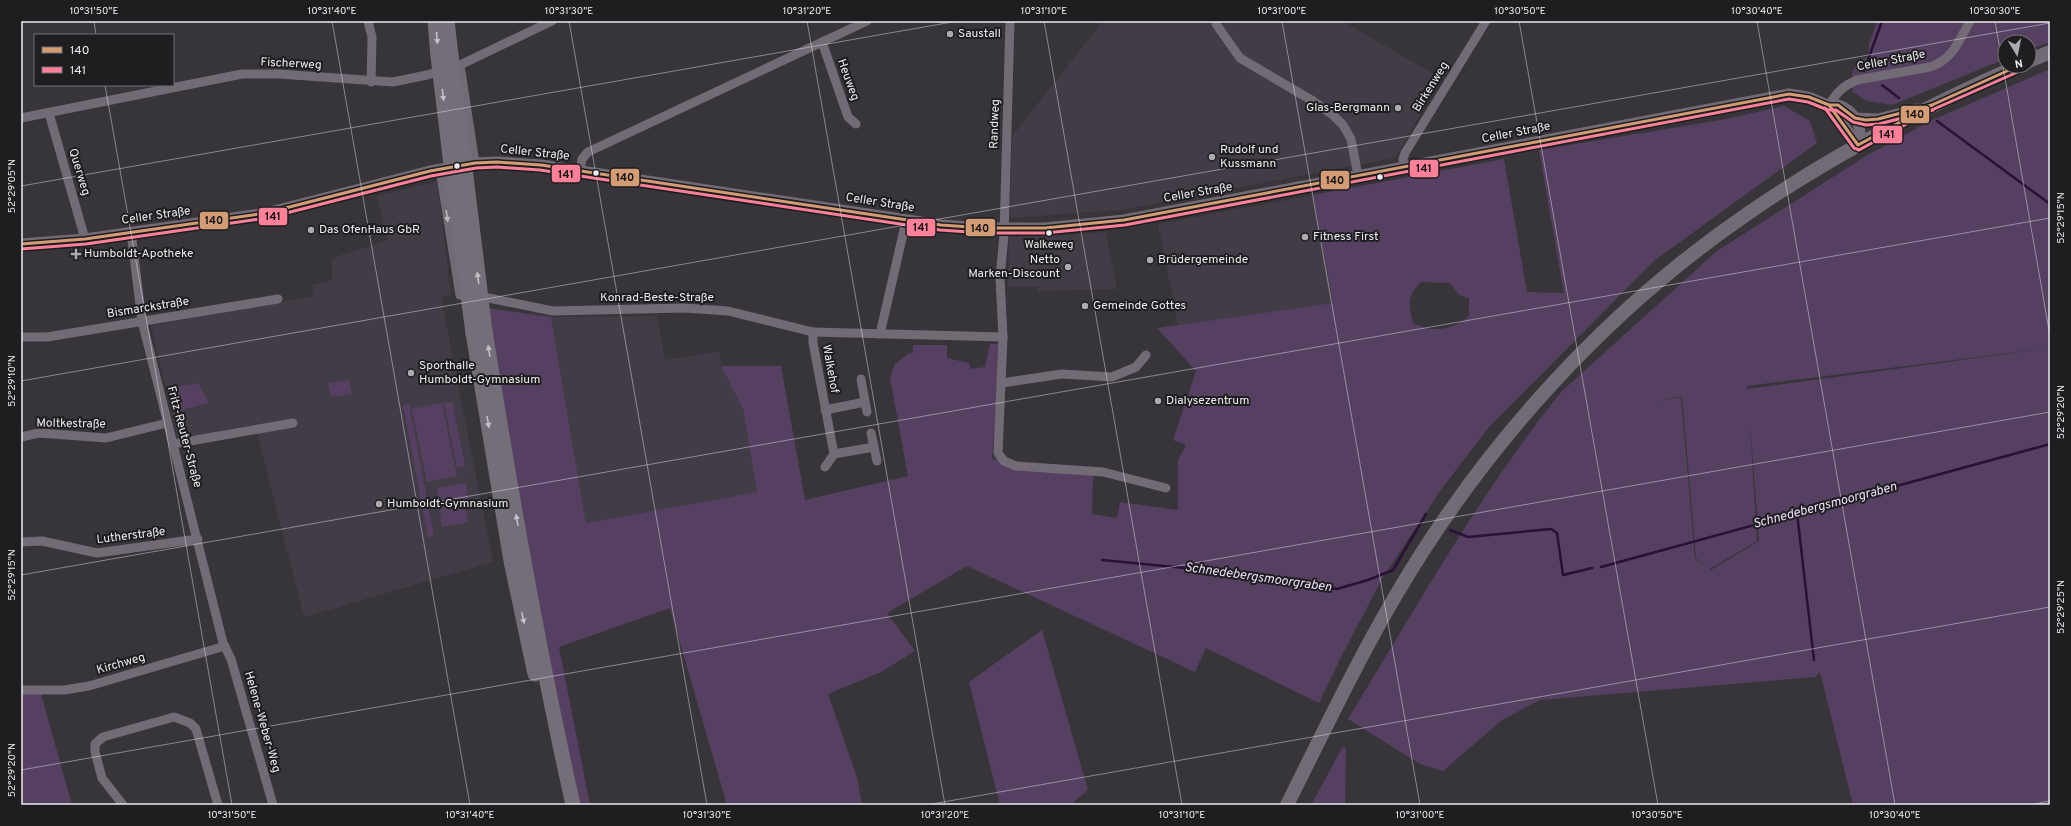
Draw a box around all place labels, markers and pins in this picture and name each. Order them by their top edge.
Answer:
place label: Saustall [958,26,1001,42]
marker: Saustall [945,29,955,39]
place label: Glas-Bergmann [1306,100,1390,116]
marker: Glas-Bergmann [1393,103,1403,113]
place label: Rudolf und Kussmann [1220,142,1278,172]
marker: Rudolf und Kussmann [1207,152,1217,162]
unlabelled marker [452,161,462,171]
unlabelled marker [591,168,601,178]
unlabelled marker [1375,172,1385,182]
place label: Das OfenHaus GbR [319,222,420,238]
marker: Das OfenHaus GbR [306,225,316,235]
marker: Walkeweg [1044,228,1054,238]
place label: Fitness First [1313,229,1379,245]
marker: Fitness First [1300,232,1310,242]
place label: Walkeweg [1024,238,1074,252]
place label: Humboldt-Apotheke [84,246,193,262]
marker: Humboldt-Apotheke [71,249,81,259]
place label: Netto Marken-Discount [968,252,1060,282]
place label: Brüdergemeinde [1158,252,1248,268]
marker: Brüdergemeinde [1145,255,1155,265]
marker: Netto Marken-Discount [1063,262,1073,272]
place label: Gemeinde Gottes [1093,298,1186,314]
marker: Gemeinde Gottes [1080,301,1090,311]
place label: Sporthalle Humboldt-Gymnasium [419,358,540,388]
marker: Sporthalle Humboldt-Gymnasium [406,368,416,378]
place label: Dialysezentrum [1166,393,1249,409]
marker: Dialysezentrum [1153,396,1163,406]
place label: Humboldt-Gymnasium [387,496,508,512]
marker: Humboldt-Gymnasium [374,499,384,509]

